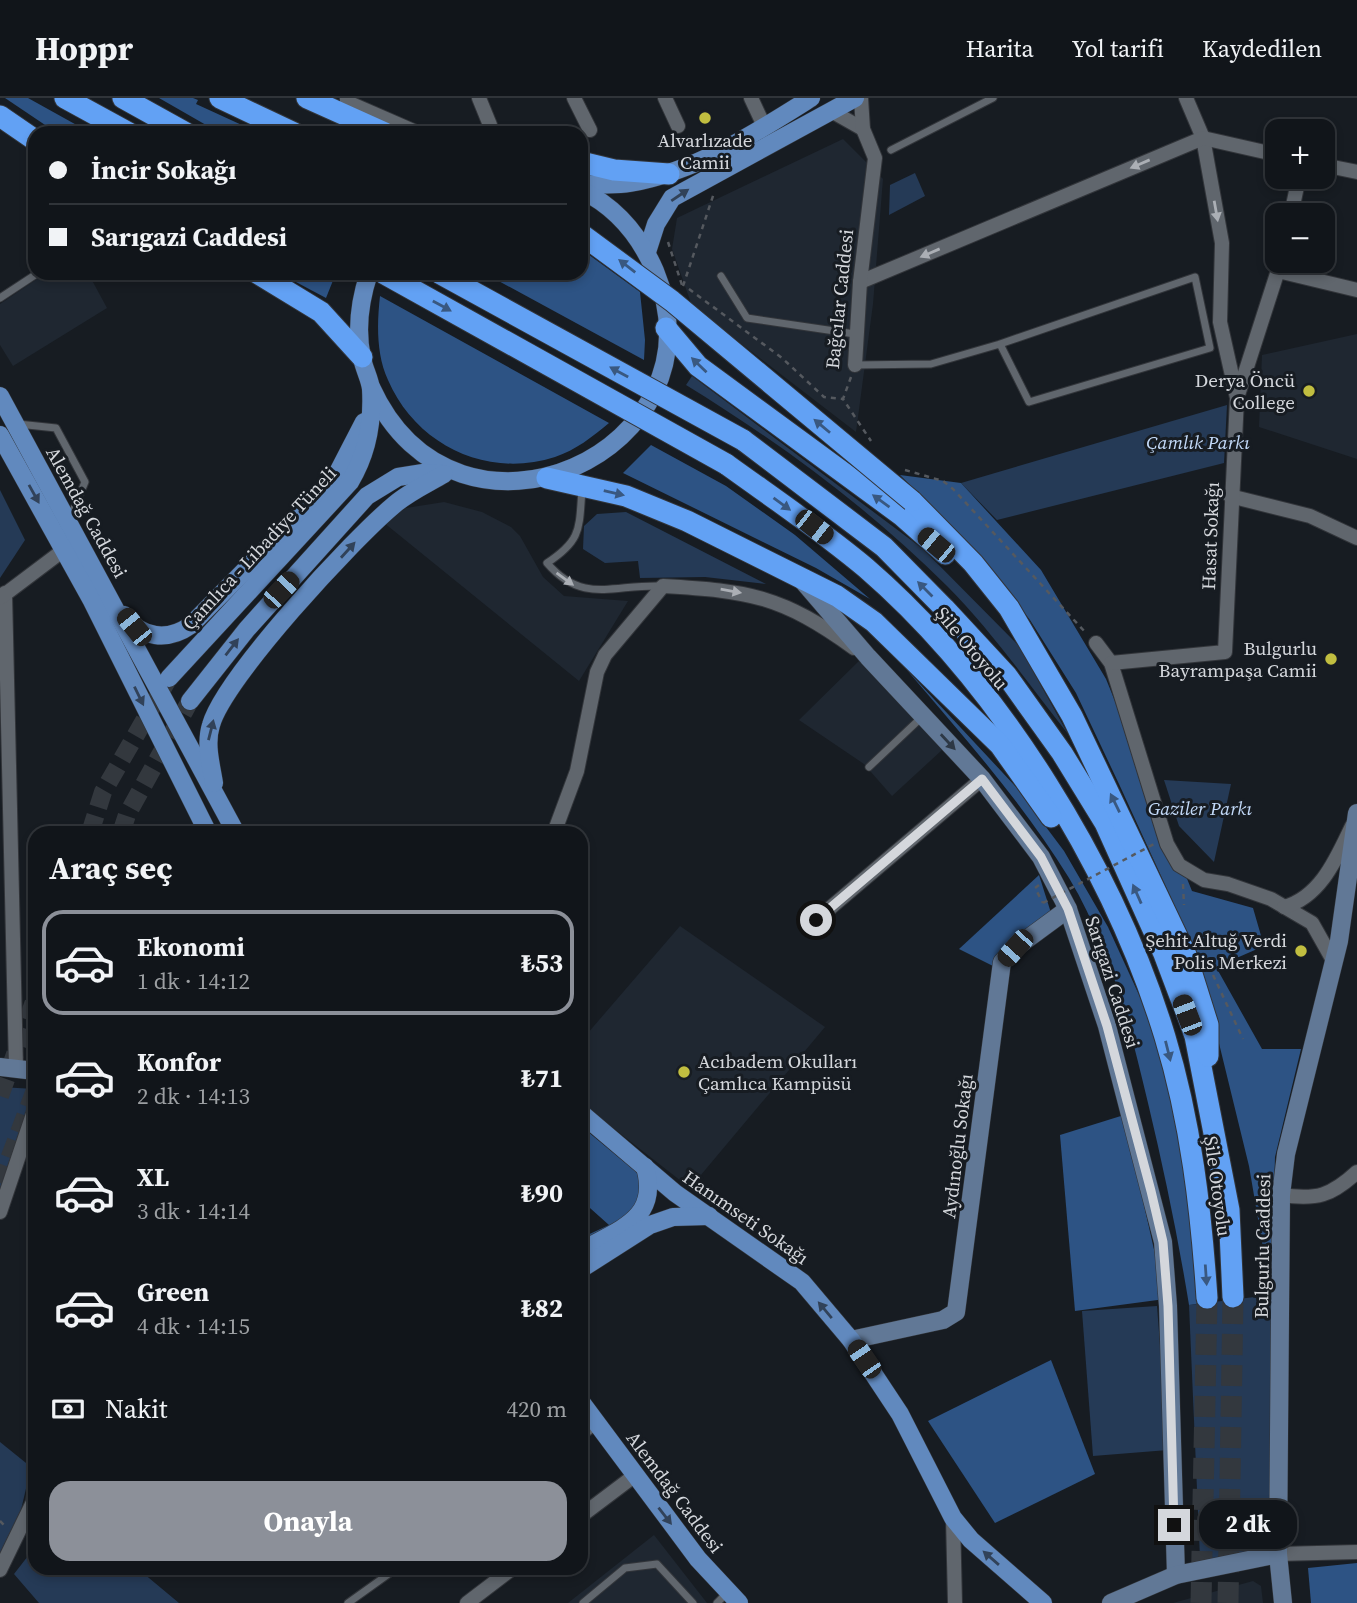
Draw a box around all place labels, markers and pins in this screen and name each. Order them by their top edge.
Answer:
marker: Alvarlızade Camii [697,110,713,126]
place label: Alvarlızade Camii [658,127,752,175]
place label: Derya Öncü College [1195,367,1295,415]
marker: Derya Öncü College [1301,383,1317,399]
place label: Bulgurlu Bayrampaşa Camii [1159,635,1317,683]
marker: Bulgurlu Bayrampaşa Camii [1323,651,1339,667]
place label: Şehit Altuğ Verdi Polis Merkezi [1146,927,1287,975]
marker: Şehit Altuğ Verdi Polis Merkezi [1293,943,1309,959]
place label: Acıbadem Okulları Çamlıca Kampüsü [698,1048,857,1096]
marker: Acıbadem Okulları Çamlıca Kampüsü [676,1064,692,1080]

